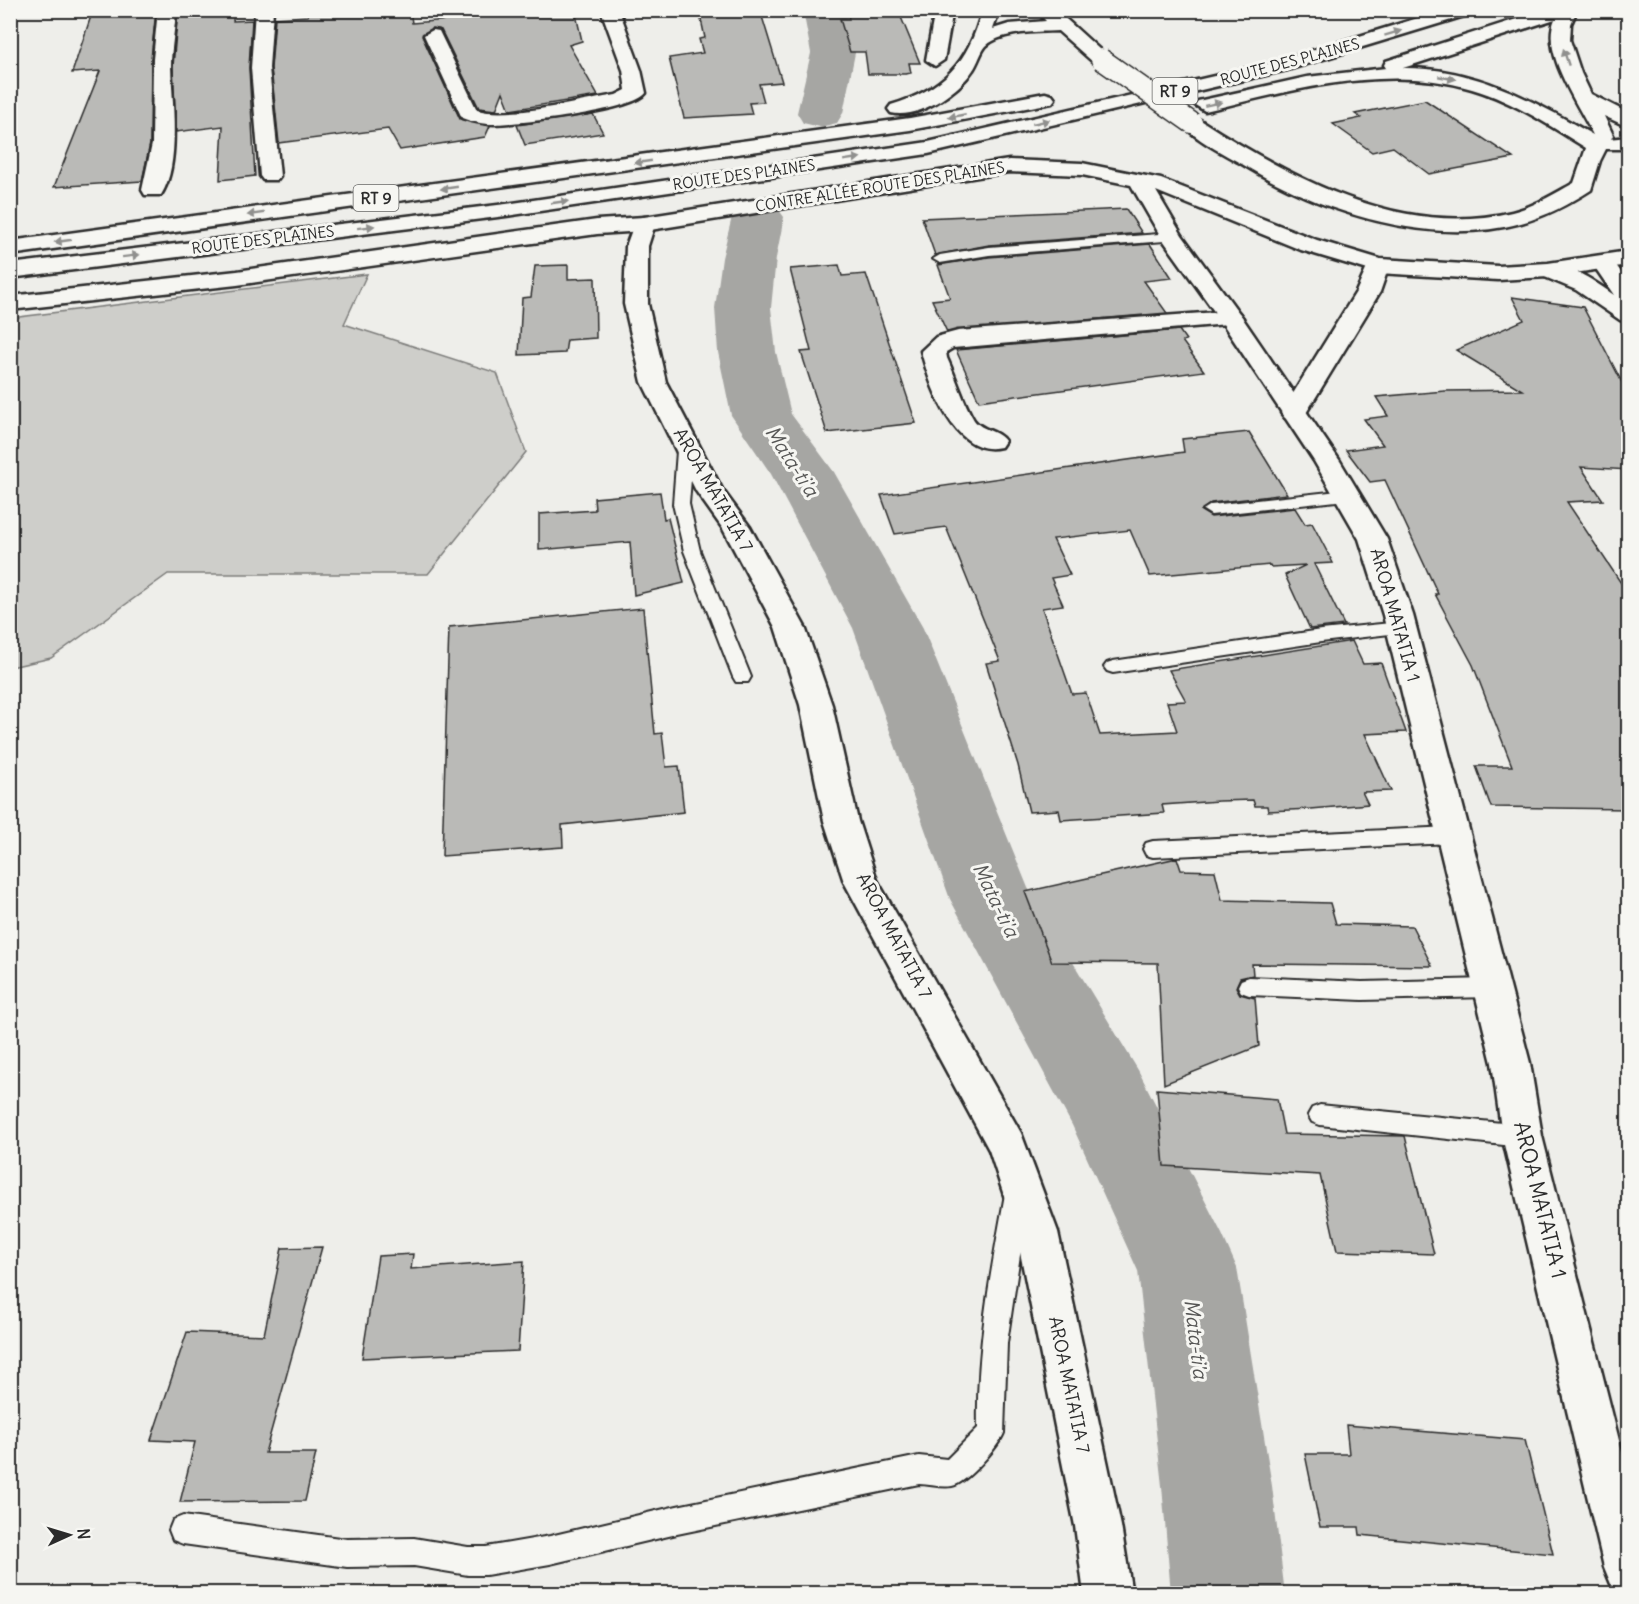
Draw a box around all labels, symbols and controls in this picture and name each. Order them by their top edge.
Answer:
one-way arrow [1384,28,1402,38]
street label: ROUTE DES PLAINES [1218,34,1362,89]
one-way arrow [1561,48,1570,66]
one-way arrow [1438,74,1457,83]
road number: RT 9 [1152,78,1198,104]
one-way arrow [1204,99,1223,108]
one-way arrow [947,111,966,120]
one-way arrow [1032,116,1050,126]
street label: ROUTE DES PLAINES [672,155,816,194]
one-way arrow [842,155,861,164]
street label: CONTRE ALLÉE ROUTE DES PLAINES [754,157,1006,216]
one-way arrow [633,158,652,167]
one-way arrow [440,184,459,193]
road number: RT 9 [354,185,398,211]
one-way arrow [550,198,569,207]
one-way arrow [246,210,265,219]
street label: ROUTE DES PLAINES [191,221,335,258]
one-way arrow [357,222,376,232]
one-way arrow [53,236,72,245]
one-way arrow [122,251,141,261]
water label: Mata-ti'a [760,421,825,502]
street label: AROA MATATIA 7 [669,424,758,556]
street label: AROA MATATIA 1 [1365,546,1426,684]
water label: Mata-ti'a [968,859,1026,942]
street label: AROA MATATIA 7 [852,869,937,1003]
street label: AROA MATATIA 1 [1508,1119,1573,1281]
water label: Mata-ti'a [1179,1298,1214,1382]
street label: AROA MATATIA 7 [1044,1314,1095,1456]
north arrow [39,1505,99,1565]
text: N [74,1528,94,1540]

